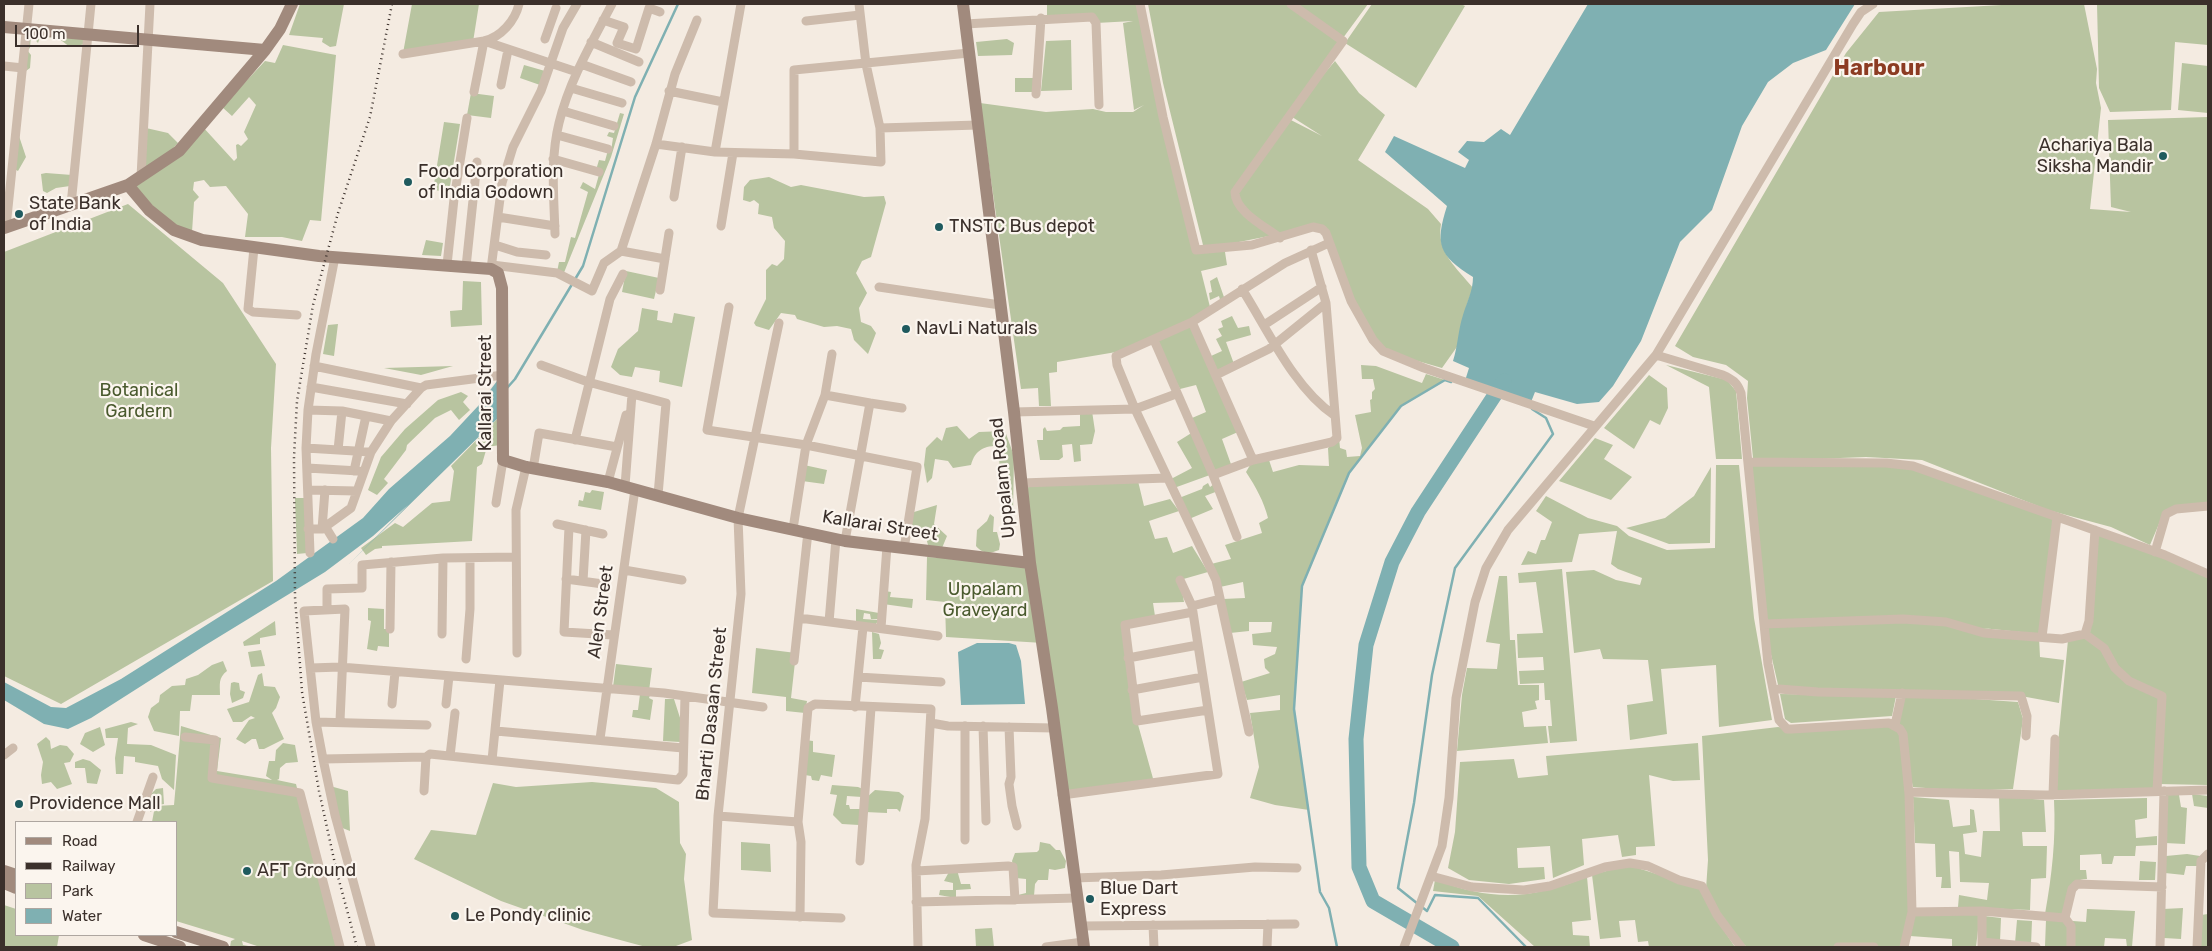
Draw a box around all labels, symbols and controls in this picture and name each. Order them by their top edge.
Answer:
scale bar [18,15,141,47]
text: 100 m [23,25,65,43]
district label: Harbour [1834,56,1924,82]
place label: Achariya Bala Siksha Mandir [2037,135,2153,178]
marker: Achariya Bala Siksha Mandir [2157,150,2169,162]
place label: Food Corporation of India Godown [418,161,563,203]
marker: Food Corporation of India Godown [402,176,414,188]
place label: State Bank of India [29,193,121,235]
marker: State Bank of India [13,208,25,220]
place label: TNSTC Bus depot [949,216,1095,238]
marker: TNSTC Bus depot [933,221,945,233]
place label: NavLi Naturals [916,318,1038,340]
marker: NavLi Naturals [900,323,912,335]
street label: Kallarai Street [475,335,497,451]
park label: Botanical Gardern [100,380,178,422]
street label: Uppalam Road [986,417,1020,539]
street label: Kallarai Street [821,506,939,546]
street label: Alen Street [584,564,618,660]
park label: Uppalam Graveyard [943,579,1027,622]
street label: Bharti Dasaan Street [692,626,732,802]
place label: Providence Mall [29,793,161,815]
marker: Providence Mall [13,798,25,810]
legend [15,821,178,936]
text: Road [62,832,98,850]
text: Railway [62,857,116,875]
place label: AFT Ground [257,860,356,882]
marker: AFT Ground [241,865,253,877]
place label: Blue Dart Express [1100,878,1178,921]
text: Park [62,882,93,900]
marker: Blue Dart Express [1084,893,1096,905]
place label: Le Pondy clinic [465,905,591,927]
text: Water [62,907,102,925]
marker: Le Pondy clinic [449,910,461,922]

